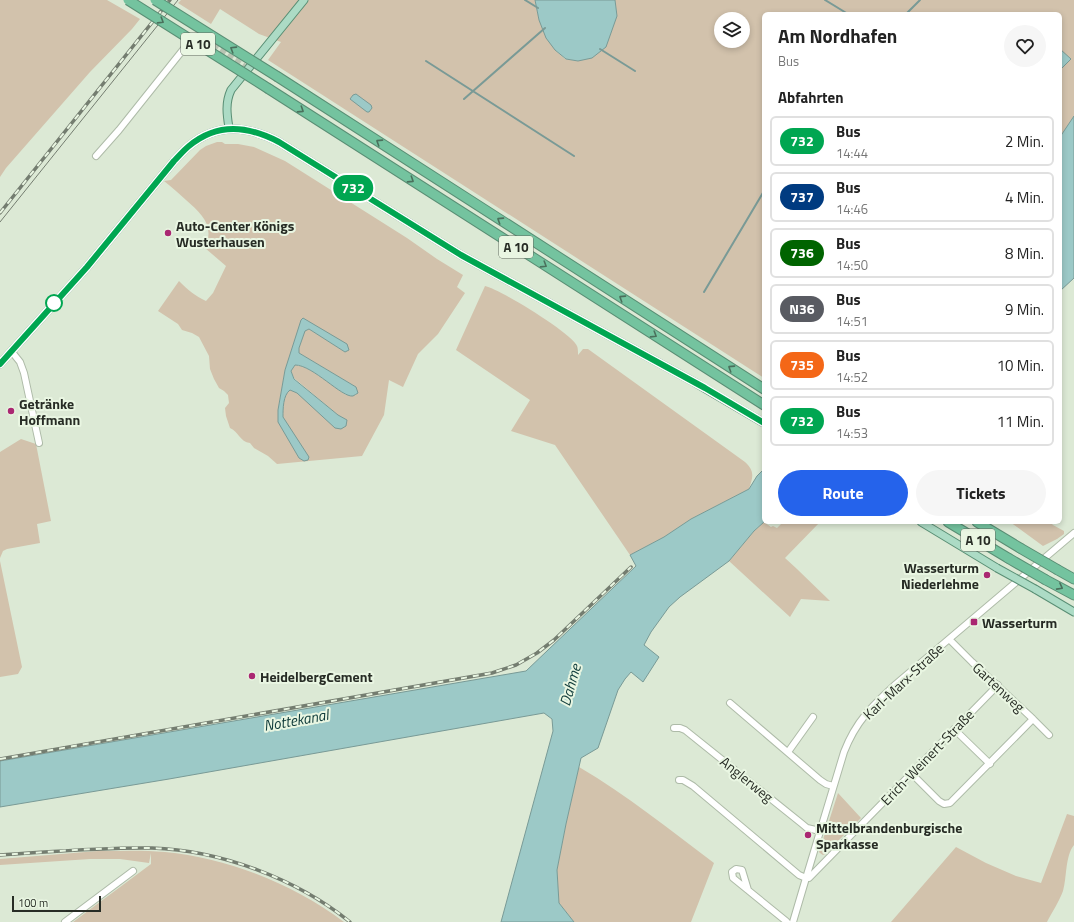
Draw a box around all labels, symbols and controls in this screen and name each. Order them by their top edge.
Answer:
map controls [714,12,750,48]
button: layers [714,12,750,48]
one-way arrow [156,16,163,23]
text: Am Nordhafen [778,21,897,50]
button: heart [1004,25,1046,67]
road number: A 10 [181,33,215,55]
one-way arrow [230,46,237,54]
text: Bus [778,51,799,71]
text: Abfahrten [778,86,844,109]
one-way arrow [297,105,304,113]
text: Bus [836,120,861,143]
text: 732 [790,130,814,151]
text: 2 Min. [1005,130,1044,153]
one-way arrow [376,139,383,147]
text: 14:44 [836,143,868,163]
line badge: 732 [330,175,376,201]
one-way arrow [407,175,414,183]
text: Bus [836,176,861,199]
text: 732 [341,177,365,198]
text: 737 [790,186,814,207]
text: 4 Min. [1005,186,1044,209]
text: 14:46 [836,199,868,219]
place label: Auto-Center Königs Wusterhausen [176,215,295,252]
one-way arrow [498,218,505,225]
marker: Auto-Center Königs Wusterhausen [163,228,173,238]
text: Bus [836,232,861,255]
road number: A 10 [499,236,533,258]
text: 736 [790,242,814,263]
text: 8 Min. [1005,242,1044,265]
text: 14:50 [836,255,868,275]
one-way arrow [540,260,547,268]
text: Bus [836,288,861,311]
unlabelled marker [45,294,63,312]
one-way arrow [619,295,626,302]
text: N36 [789,298,815,319]
text: 9 Min. [1005,298,1044,321]
text: 14:51 [836,311,868,331]
one-way arrow [649,330,656,337]
text: Bus [836,344,861,367]
text: 735 [790,354,814,375]
text: 10 Min. [997,354,1044,377]
one-way arrow [728,365,735,373]
text: 14:52 [836,367,868,387]
place label: Getränke Hoffmann [19,393,80,430]
text: Bus [836,400,861,423]
marker: Getränke Hoffmann [6,406,16,416]
text: 732 [790,410,814,431]
text: 11 Min. [997,410,1044,433]
text: 14:53 [836,423,868,443]
button: Route [778,470,908,516]
button: Tickets [916,470,1046,516]
road number: A 10 [961,529,995,551]
place label: Wasserturm Niederlehme [901,557,979,594]
marker: Wasserturm Niederlehme [982,570,992,580]
one-way arrow [1056,583,1063,590]
place label: Wasserturm [982,612,1057,633]
marker: Wasserturm [969,617,979,627]
street label: Karl-Marx-Straße [858,638,948,724]
street label: Gartenweg [968,657,1030,717]
water label: Dahme [553,660,587,709]
place label: HeidelbergCement [260,666,373,687]
marker: HeidelbergCement [247,671,257,681]
water label: Nottekanal [262,703,332,737]
street label: Erich-Weinert-Straße [875,704,979,810]
street label: Anglerweg [716,751,778,807]
place label: Mittelbrandenburgische Sparkasse [816,817,962,854]
marker: Mittelbrandenburgische Sparkasse [803,830,813,840]
scale bar [12,894,101,913]
text: 100 m [18,895,48,911]

